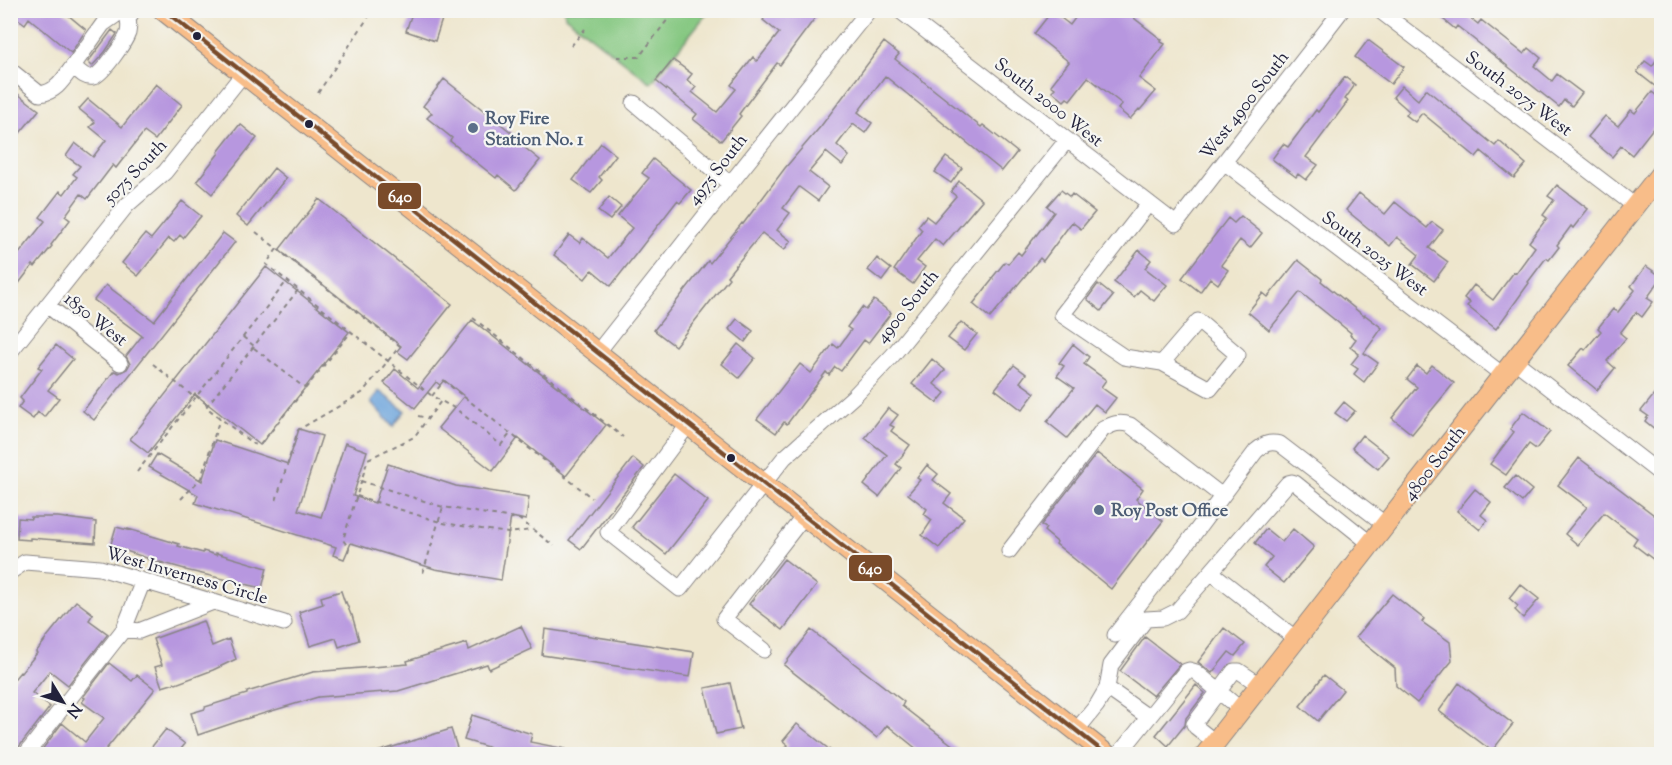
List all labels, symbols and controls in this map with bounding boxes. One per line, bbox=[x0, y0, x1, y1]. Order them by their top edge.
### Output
unlabelled marker bbox=[191, 30, 203, 42]
street label: West 4900 South bbox=[1195, 46, 1297, 166]
street label: South 2075 West bbox=[1459, 46, 1577, 144]
street label: South 2000 West bbox=[988, 53, 1108, 155]
place label: Roy Fire Station No. 1 bbox=[485, 107, 584, 154]
unlabelled marker bbox=[303, 118, 315, 130]
marker: Roy Fire Station No. 1 bbox=[466, 121, 480, 135]
street label: 4975 South bbox=[682, 129, 755, 211]
street label: 5075 South bbox=[98, 133, 175, 212]
line badge: 640 bbox=[377, 182, 422, 210]
text: 640 bbox=[388, 187, 413, 210]
street label: South 2025 West bbox=[1315, 206, 1433, 303]
street label: 4900 South bbox=[871, 264, 947, 350]
street label: 1850 West bbox=[57, 287, 132, 354]
street label: 4800 South bbox=[1398, 421, 1473, 507]
unlabelled marker bbox=[725, 452, 737, 464]
place label: Roy Post Office bbox=[1111, 499, 1229, 525]
marker: Roy Post Office bbox=[1092, 503, 1106, 517]
street label: West Inverness Circle bbox=[102, 541, 271, 613]
line badge: 640 bbox=[848, 554, 893, 582]
text: 640 bbox=[858, 559, 883, 582]
north arrow bbox=[33, 672, 93, 732]
text: N bbox=[60, 698, 86, 722]

